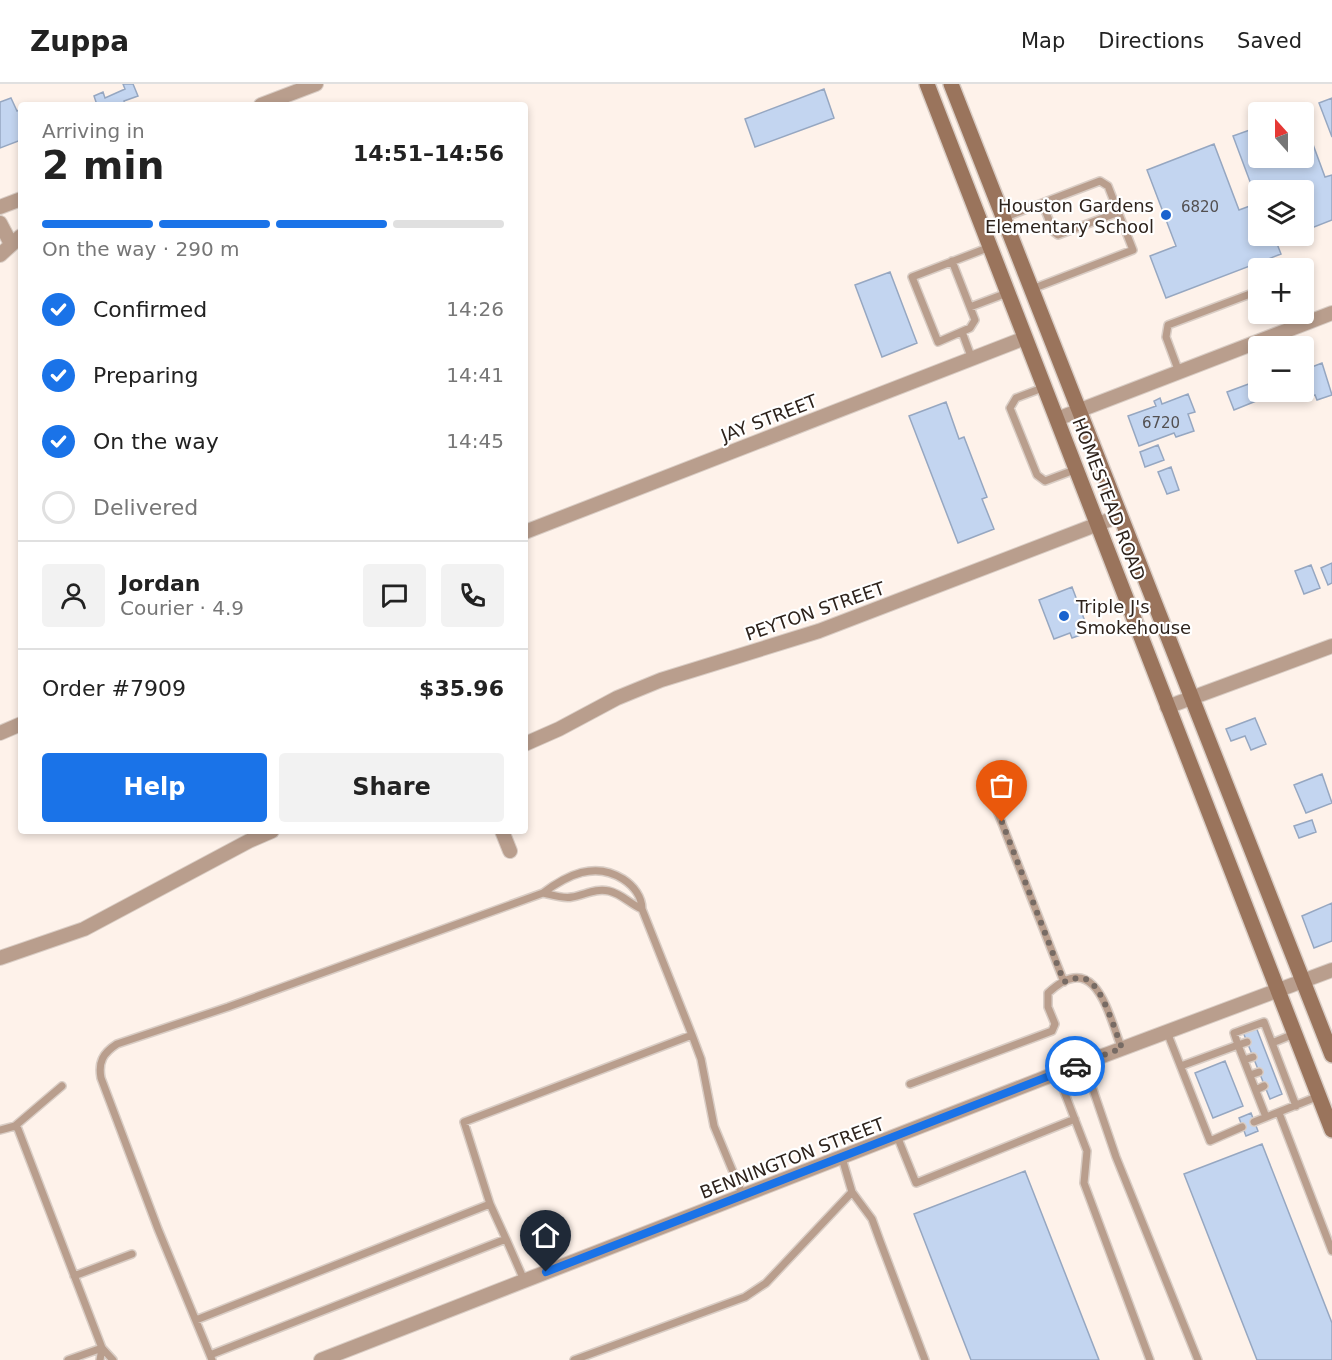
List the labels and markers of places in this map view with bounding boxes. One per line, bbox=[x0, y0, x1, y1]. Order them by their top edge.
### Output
place label: Houston Gardens Elementary School bbox=[985, 195, 1154, 237]
marker: Houston Gardens Elementary School bbox=[1159, 208, 1173, 222]
place label: Triple J's Smokehouse bbox=[1075, 596, 1191, 638]
marker: Triple J's Smokehouse bbox=[1057, 609, 1071, 623]
pin bbox=[976, 760, 1027, 822]
pin bbox=[520, 1210, 571, 1272]

